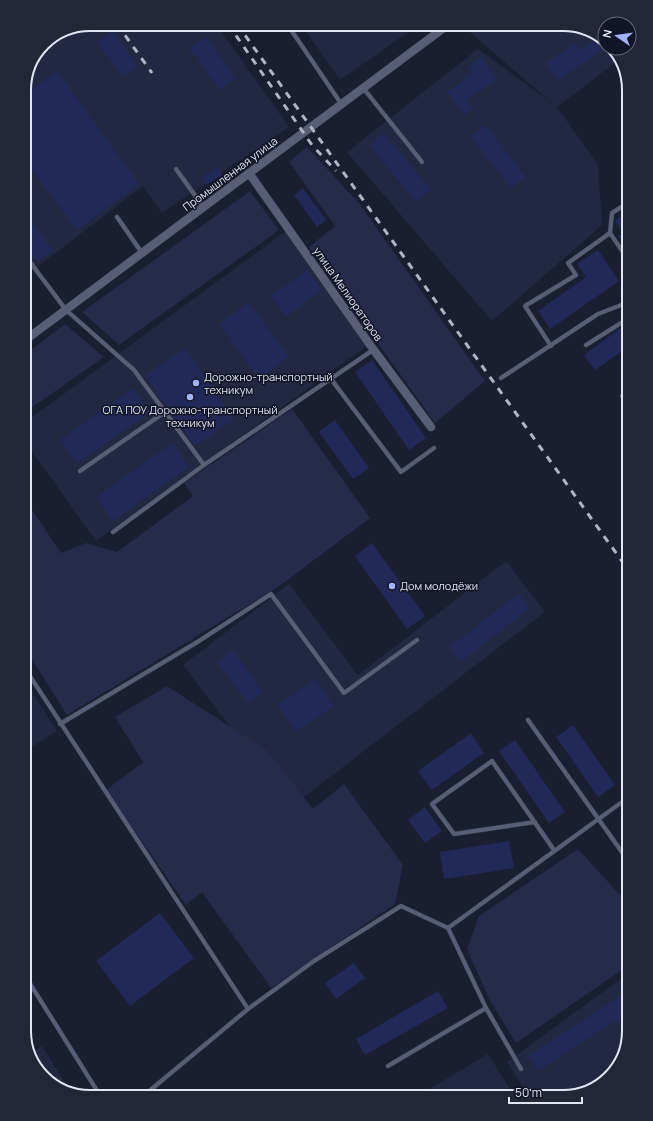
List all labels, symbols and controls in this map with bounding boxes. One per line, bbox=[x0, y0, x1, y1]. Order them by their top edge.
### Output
north arrow bbox=[597, 16, 637, 56]
text: N bbox=[599, 28, 615, 39]
street label: Промышленная улица bbox=[179, 133, 280, 214]
street label: улица Мелиораторов bbox=[310, 244, 387, 344]
place label: Дорожно-транспортный техникум bbox=[204, 369, 333, 397]
marker: Дорожно-транспортный техникум bbox=[191, 378, 201, 388]
marker: ОГА ПОУ Дорожно-транспортный техникум bbox=[185, 392, 195, 402]
place label: ОГА ПОУ Дорожно-транспортный техникум bbox=[103, 402, 277, 430]
place label: Дом молодёжи bbox=[400, 578, 478, 593]
marker: Дом молодёжи bbox=[387, 581, 397, 591]
scale bar bbox=[509, 1079, 582, 1105]
text: 50 m bbox=[515, 1084, 542, 1101]

